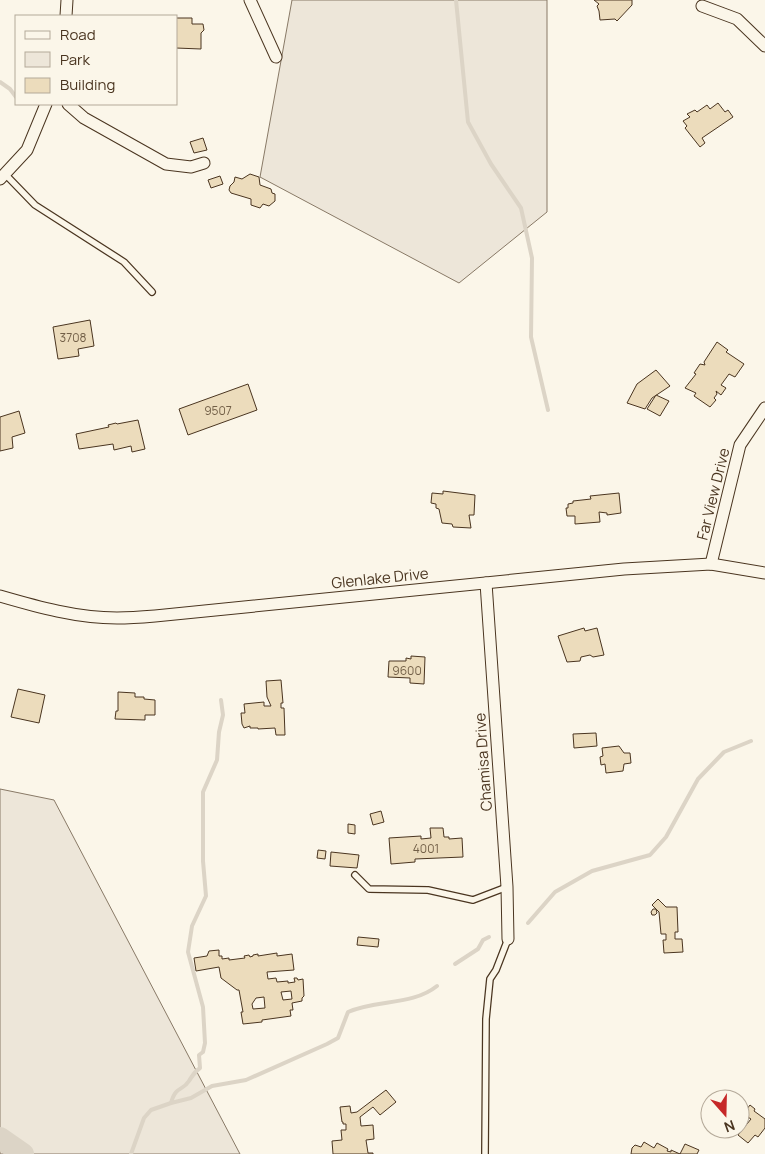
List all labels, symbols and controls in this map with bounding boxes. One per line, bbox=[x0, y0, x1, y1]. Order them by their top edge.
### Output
legend bbox=[15, 15, 178, 105]
text: Road bbox=[60, 24, 96, 45]
text: Park bbox=[60, 49, 90, 70]
text: Building bbox=[60, 74, 115, 95]
house number: 3708 bbox=[60, 329, 87, 346]
house number: 9507 bbox=[204, 402, 232, 419]
street label: Far View Drive bbox=[691, 445, 735, 542]
street label: Glenlake Drive bbox=[330, 562, 430, 594]
house number: 9600 bbox=[392, 662, 422, 679]
street label: Chamisa Drive bbox=[469, 712, 497, 812]
house number: 4001 bbox=[413, 840, 439, 857]
north arrow bbox=[700, 1089, 750, 1139]
text: N bbox=[722, 1116, 738, 1137]

